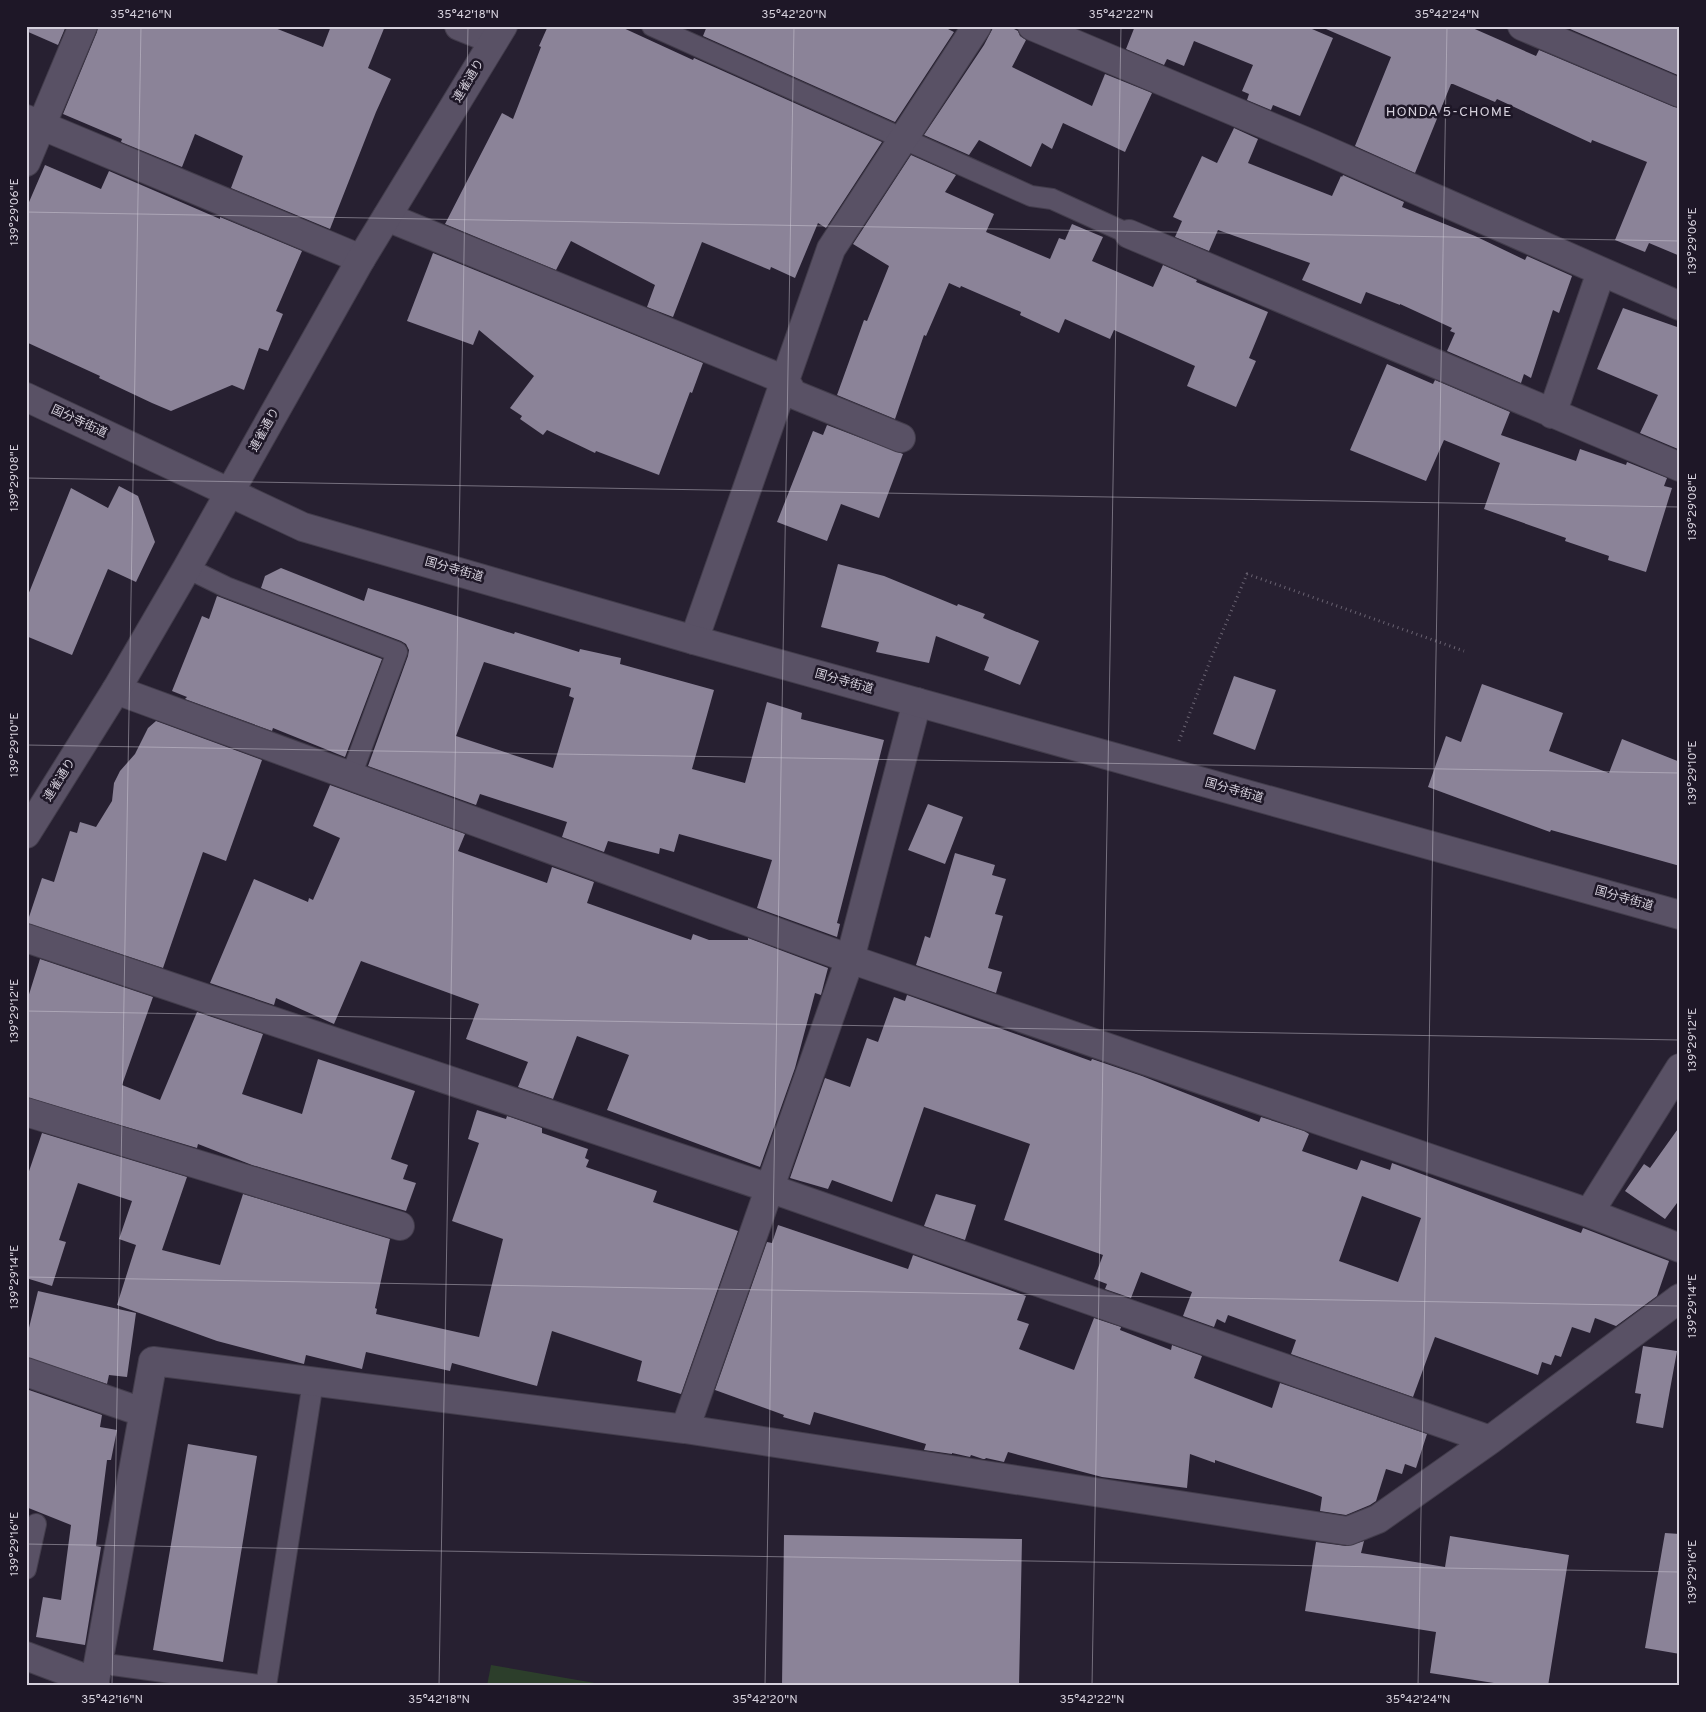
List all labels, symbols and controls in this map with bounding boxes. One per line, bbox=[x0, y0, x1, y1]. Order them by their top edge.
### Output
text: 35°42'16"N bbox=[110, 7, 172, 23]
text: 35°42'18"N bbox=[437, 7, 499, 23]
text: 35°42'20"N bbox=[761, 7, 827, 23]
text: 35°42'22"N bbox=[1089, 7, 1153, 23]
text: 35°42'24"N bbox=[1415, 7, 1479, 23]
street label: 連雀通り bbox=[450, 56, 488, 106]
district label: HONDA 5-CHOME bbox=[1386, 104, 1512, 121]
text: 139°29'06"E bbox=[7, 178, 23, 246]
text: 139°29'06"E bbox=[1685, 207, 1701, 275]
street label: 国分寺街道 bbox=[48, 402, 110, 442]
street label: 連雀通り bbox=[246, 405, 284, 455]
text: 139°29'08"E bbox=[7, 444, 23, 512]
text: 139°29'08"E bbox=[1685, 473, 1701, 541]
street label: 国分寺街道 bbox=[423, 554, 485, 586]
street label: 国分寺街道 bbox=[813, 666, 875, 698]
text: 139°29'10"E bbox=[7, 713, 23, 777]
text: 139°29'10"E bbox=[1685, 741, 1701, 805]
street label: 連雀通り bbox=[40, 755, 80, 805]
street label: 国分寺街道 bbox=[1203, 775, 1265, 807]
street label: 国分寺街道 bbox=[1593, 883, 1655, 915]
text: 139°29'12"E bbox=[7, 979, 23, 1043]
text: 139°29'12"E bbox=[1685, 1008, 1701, 1072]
text: 139°29'14"E bbox=[7, 1245, 23, 1309]
text: 139°29'14"E bbox=[1685, 1274, 1701, 1338]
text: 139°29'16"E bbox=[7, 1512, 23, 1576]
text: 139°29'16"E bbox=[1685, 1540, 1701, 1604]
text: 35°42'16"N bbox=[81, 1692, 143, 1708]
text: 35°42'18"N bbox=[408, 1692, 470, 1708]
text: 35°42'20"N bbox=[732, 1692, 798, 1708]
text: 35°42'22"N bbox=[1060, 1692, 1124, 1708]
text: 35°42'24"N bbox=[1386, 1692, 1450, 1708]

